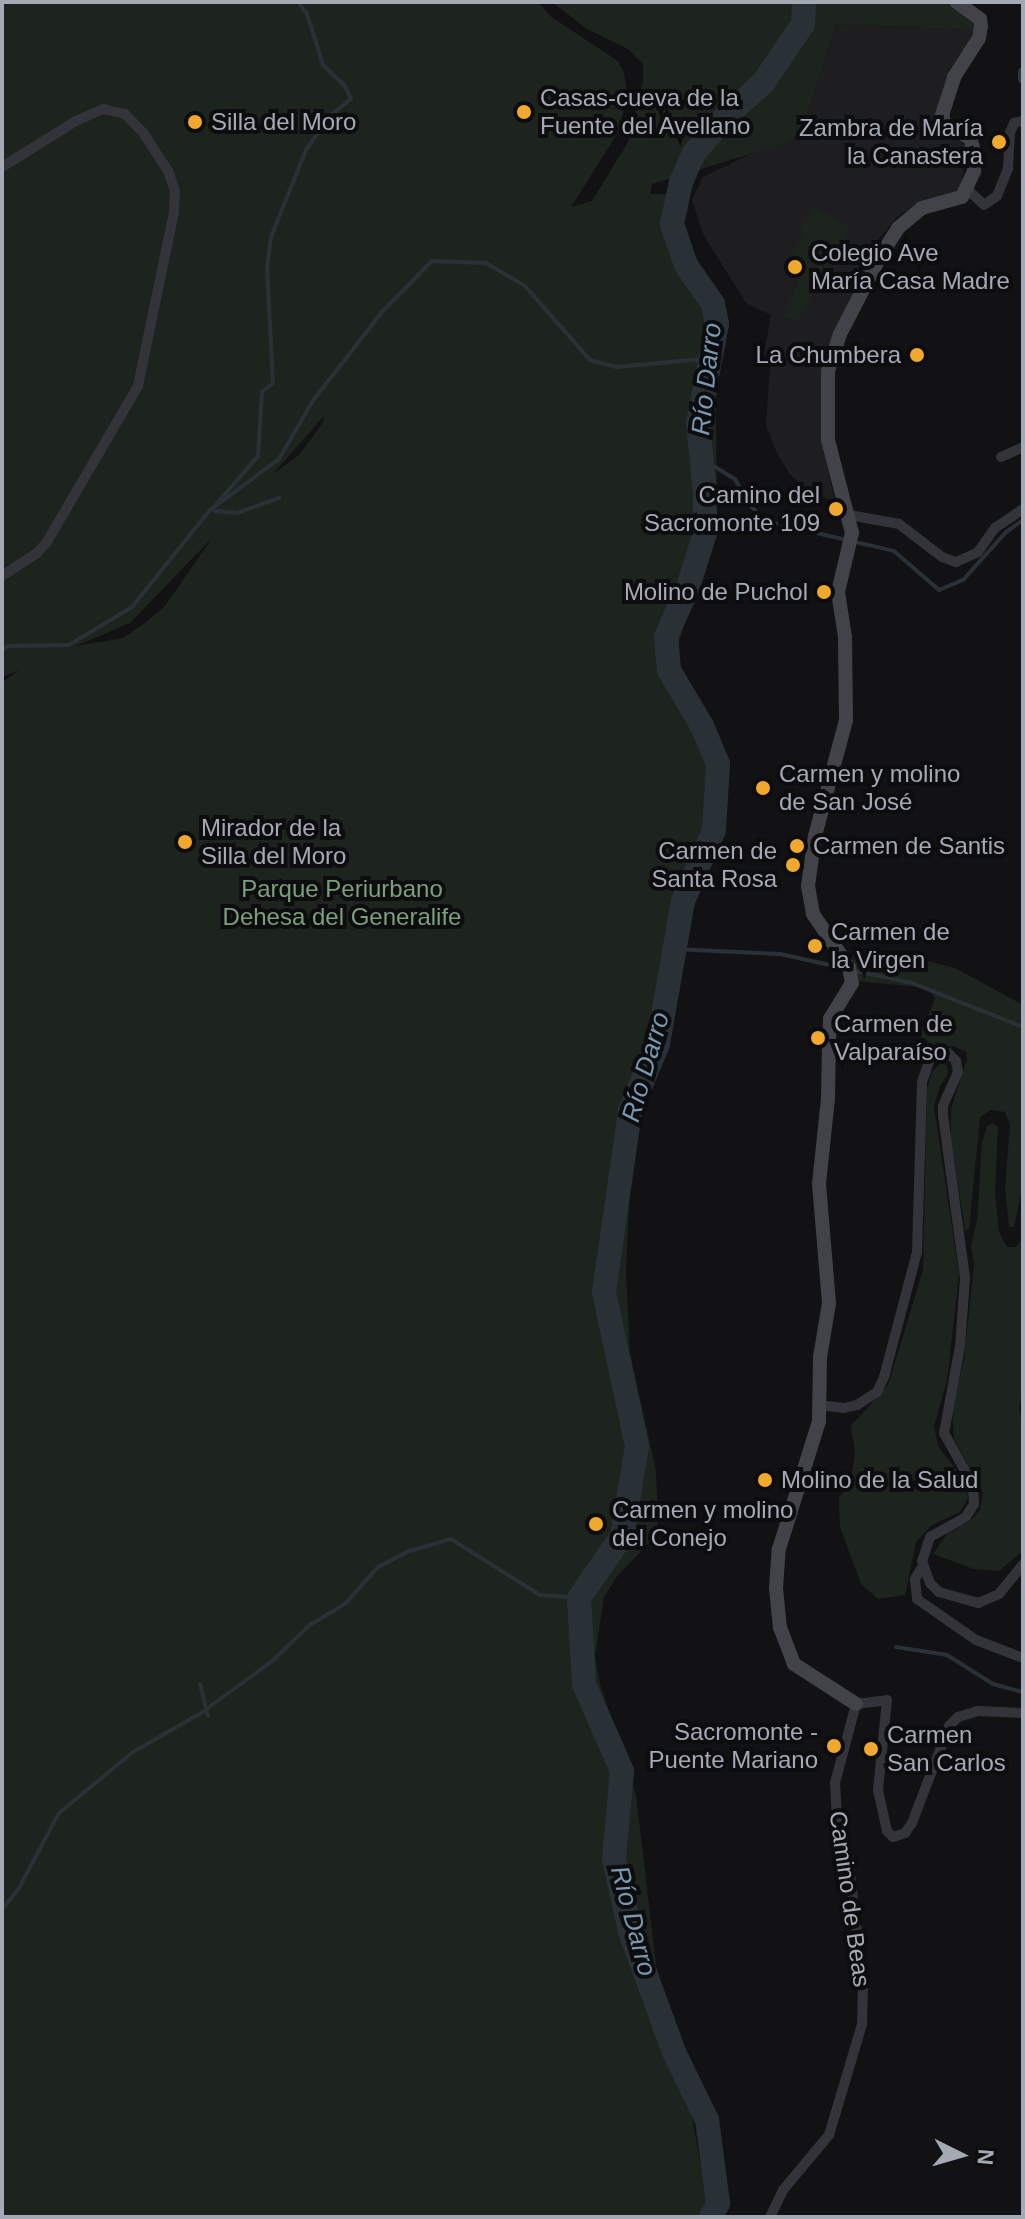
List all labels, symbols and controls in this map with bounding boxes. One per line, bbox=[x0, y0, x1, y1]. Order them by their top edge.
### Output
place label: Casas-cueva de la Fuente del Avellano bbox=[540, 84, 752, 140]
marker: Casas-cueva de la Fuente del Avellano bbox=[515, 103, 533, 121]
place label: Silla del Moro bbox=[211, 108, 356, 136]
marker: Silla del Moro bbox=[186, 113, 204, 131]
place label: Zambra de María la Canastera bbox=[799, 114, 983, 170]
marker: Zambra de María la Canastera bbox=[990, 133, 1008, 151]
place label: Colegio Ave María Casa Madre bbox=[811, 239, 1010, 295]
marker: Colegio Ave María Casa Madre bbox=[786, 258, 804, 276]
water label: Río Darro bbox=[686, 321, 728, 437]
place label: La Chumbera bbox=[756, 341, 901, 369]
marker: La Chumbera bbox=[908, 346, 926, 364]
place label: Camino del Sacromonte 109 bbox=[644, 481, 820, 537]
marker: Camino del Sacromonte 109 bbox=[827, 500, 845, 518]
place label: Molino de Puchol bbox=[624, 578, 808, 606]
marker: Molino de Puchol bbox=[815, 583, 833, 601]
place label: Carmen y molino de San José bbox=[779, 760, 960, 816]
marker: Carmen y molino de San José bbox=[754, 779, 772, 797]
place label: Mirador de la Silla del Moro bbox=[201, 814, 346, 870]
place label: Carmen de Santis bbox=[813, 832, 1005, 860]
marker: Mirador de la Silla del Moro bbox=[176, 833, 194, 851]
place label: Carmen de Santa Rosa bbox=[652, 837, 777, 893]
marker: Carmen de Santis bbox=[788, 837, 806, 855]
marker: Carmen de Santa Rosa bbox=[784, 856, 802, 874]
park label: Parque Periurbano Dehesa del Generalife bbox=[223, 875, 461, 931]
place label: Carmen de la Virgen bbox=[831, 918, 950, 974]
marker: Carmen de la Virgen bbox=[806, 937, 824, 955]
water label: Río Darro bbox=[615, 1009, 677, 1125]
place label: Carmen de Valparaíso bbox=[834, 1010, 953, 1066]
marker: Carmen de Valparaíso bbox=[809, 1029, 827, 1047]
place label: Molino de la Salud bbox=[781, 1466, 978, 1494]
marker: Molino de la Salud bbox=[756, 1471, 774, 1489]
place label: Carmen y molino del Conejo bbox=[612, 1496, 793, 1552]
marker: Carmen y molino del Conejo bbox=[587, 1515, 605, 1533]
place label: Sacromonte - Puente Mariano bbox=[649, 1718, 818, 1774]
place label: Carmen San Carlos bbox=[887, 1721, 1006, 1777]
marker: Sacromonte - Puente Mariano bbox=[825, 1737, 843, 1755]
marker: Carmen San Carlos bbox=[862, 1740, 880, 1758]
street label: Camino de Beas bbox=[823, 1809, 877, 1989]
water label: Río Darro bbox=[603, 1863, 663, 1979]
north arrow bbox=[921, 2115, 1001, 2195]
text: N bbox=[972, 2148, 999, 2166]

